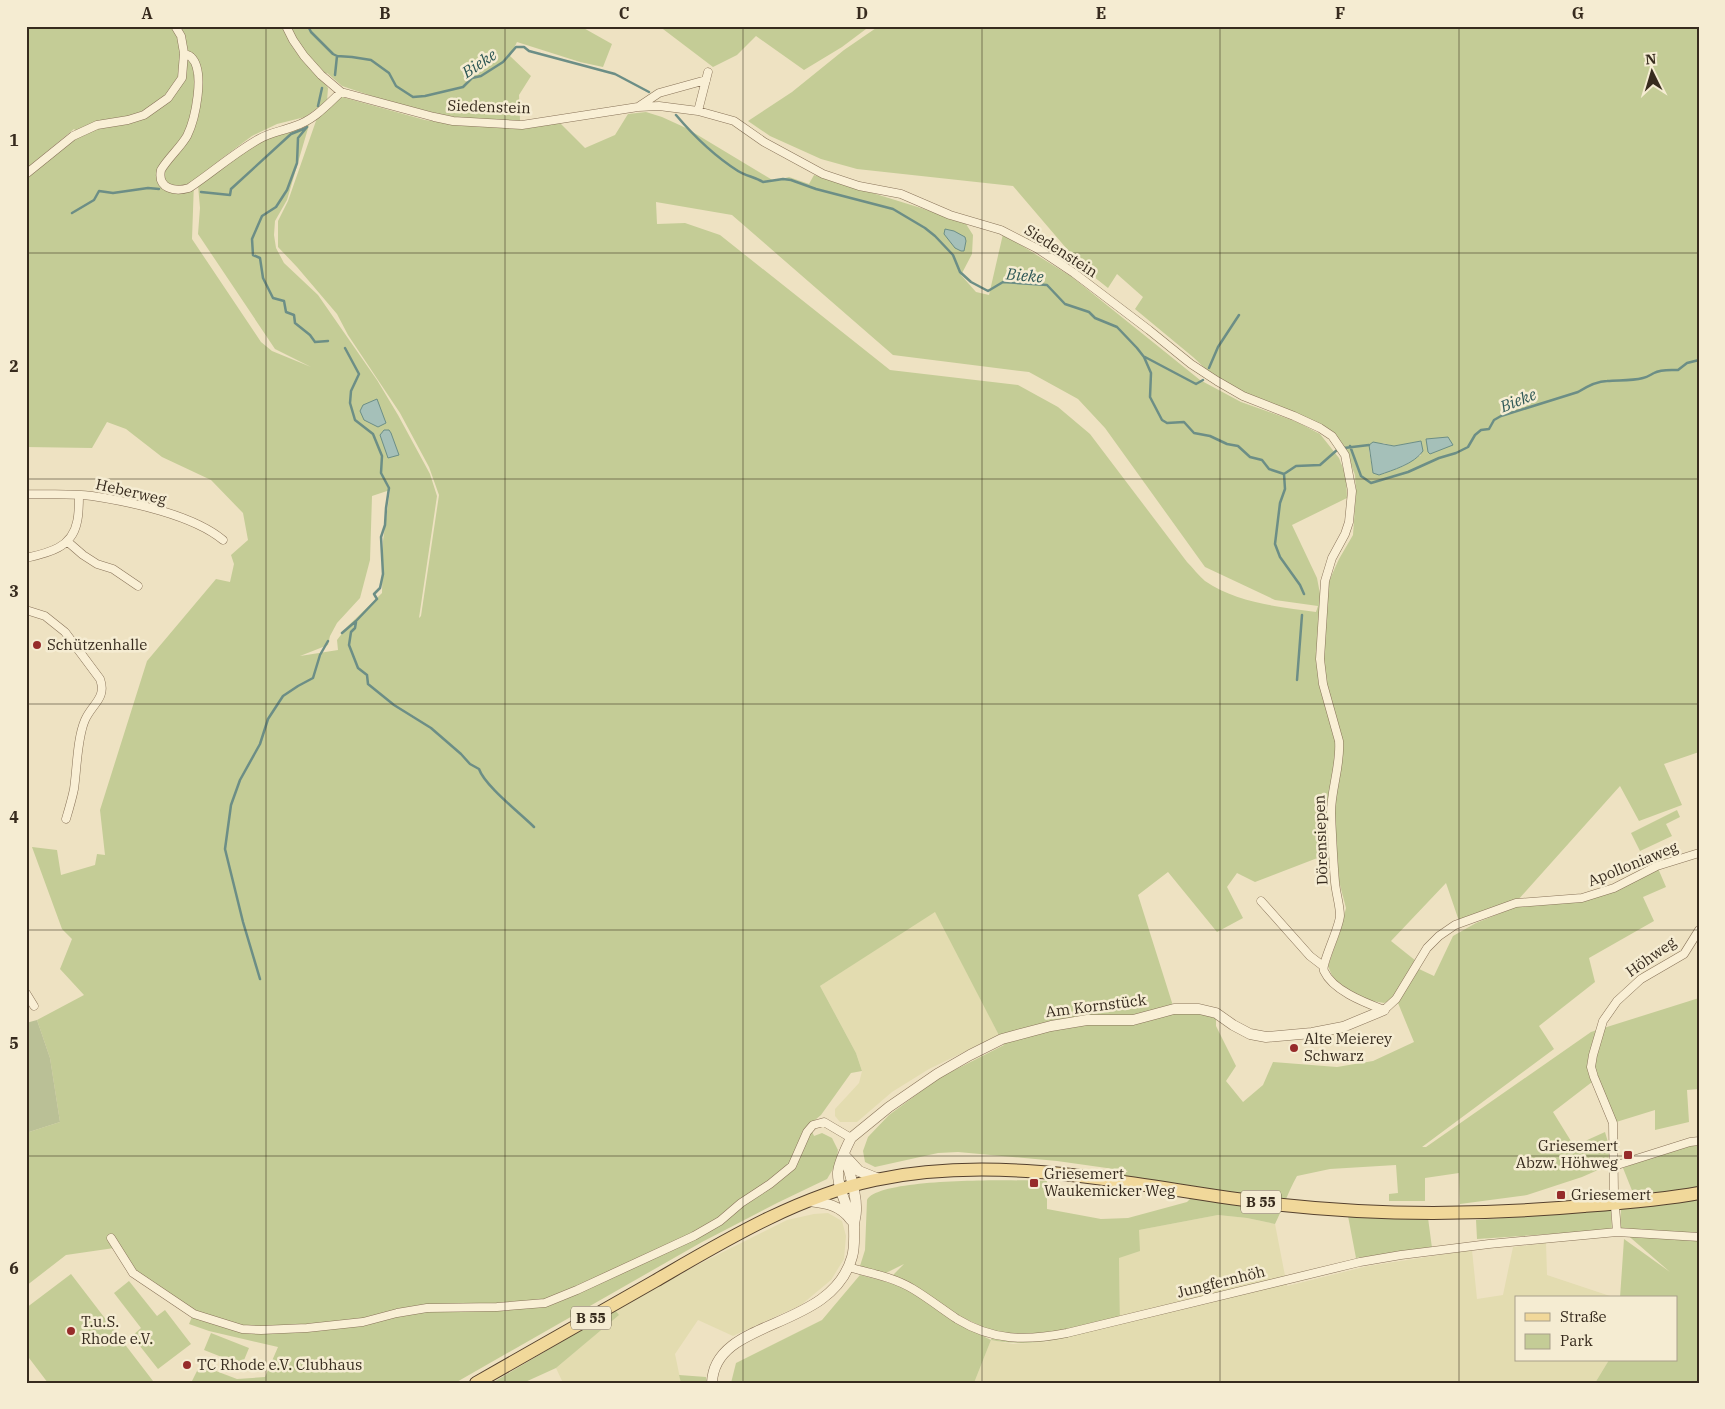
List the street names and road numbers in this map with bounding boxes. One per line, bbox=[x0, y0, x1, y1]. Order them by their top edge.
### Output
street label: Siedenstein bbox=[447, 96, 531, 117]
street label: Siedenstein bbox=[1021, 220, 1102, 281]
street label: Heberweg bbox=[94, 474, 168, 509]
street label: Dörensiepen bbox=[1309, 794, 1332, 886]
street label: Apolloniaweg bbox=[1585, 837, 1681, 890]
street label: Höhweg bbox=[1622, 932, 1680, 981]
street label: Am Kornstück bbox=[1045, 990, 1148, 1021]
road number: B 55 bbox=[1241, 1190, 1281, 1214]
street label: Jungfernhöh bbox=[1175, 1261, 1267, 1302]
road number: B 55 bbox=[571, 1306, 611, 1330]

